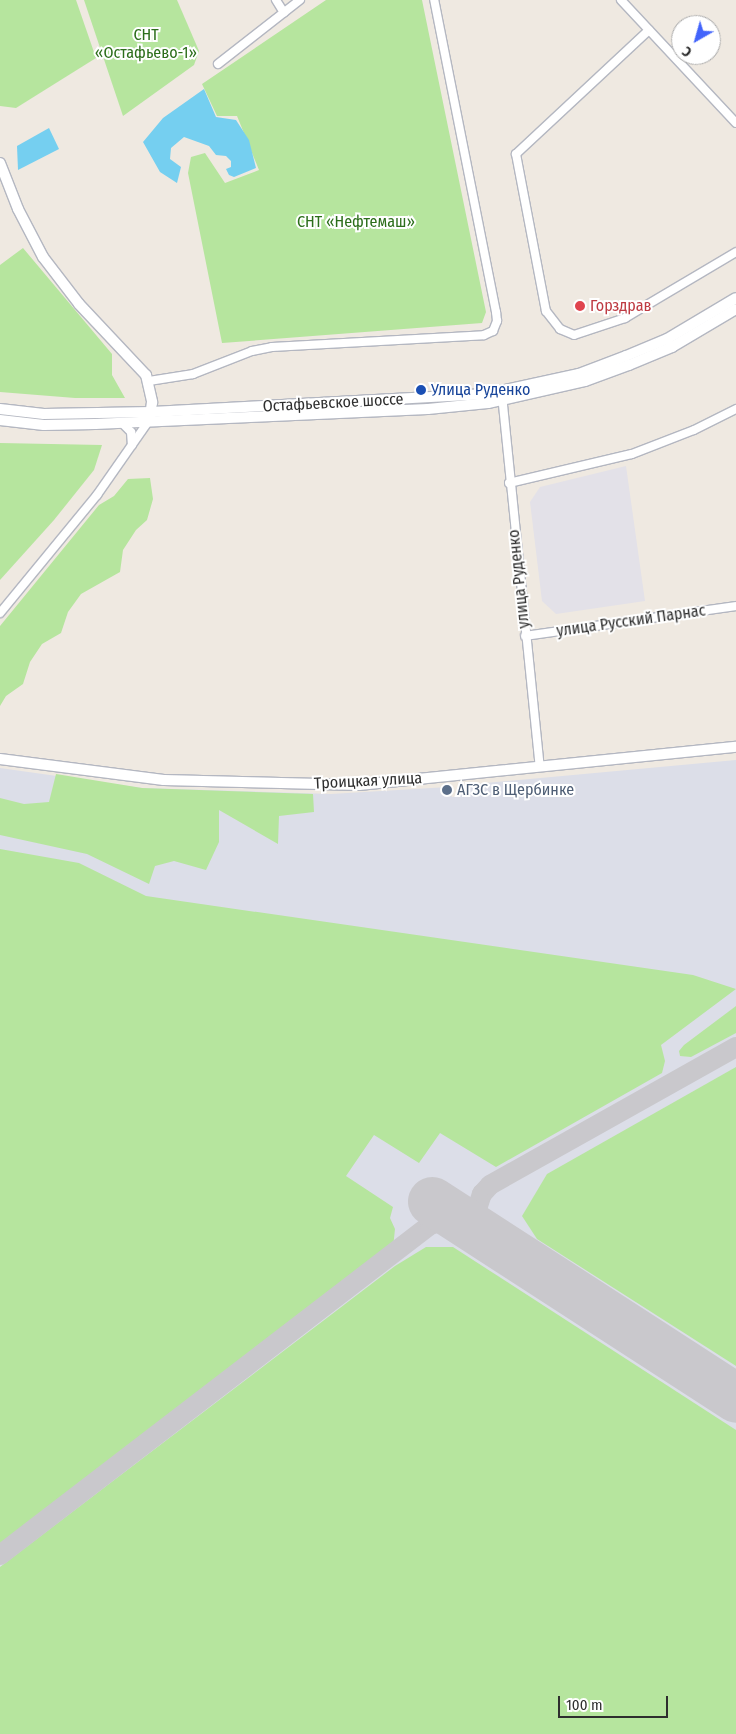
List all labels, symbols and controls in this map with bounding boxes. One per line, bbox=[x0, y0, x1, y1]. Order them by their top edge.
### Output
north arrow bbox=[671, 15, 721, 65]
park label: СНТ «Остафьево-1» bbox=[95, 25, 197, 63]
text: С bbox=[679, 42, 695, 60]
park label: СНТ «Нефтемаш» bbox=[297, 212, 415, 232]
place label: Горздрав bbox=[590, 296, 652, 316]
marker: Горздрав bbox=[574, 300, 586, 312]
place label: Улица Руденко bbox=[431, 380, 530, 400]
marker: Улица Руденко bbox=[415, 384, 427, 396]
street label: Остафьевское шоссе bbox=[262, 390, 404, 416]
street label: улица Руденко bbox=[504, 529, 534, 629]
street label: улица Русский Парнас bbox=[555, 601, 707, 641]
street label: Троицкая улица bbox=[313, 769, 423, 793]
place label: АГЗС в Щербинке bbox=[457, 780, 574, 800]
marker: АГЗС в Щербинке bbox=[441, 784, 453, 796]
scale bar bbox=[561, 1686, 671, 1718]
text: 100 m bbox=[566, 1696, 603, 1714]

